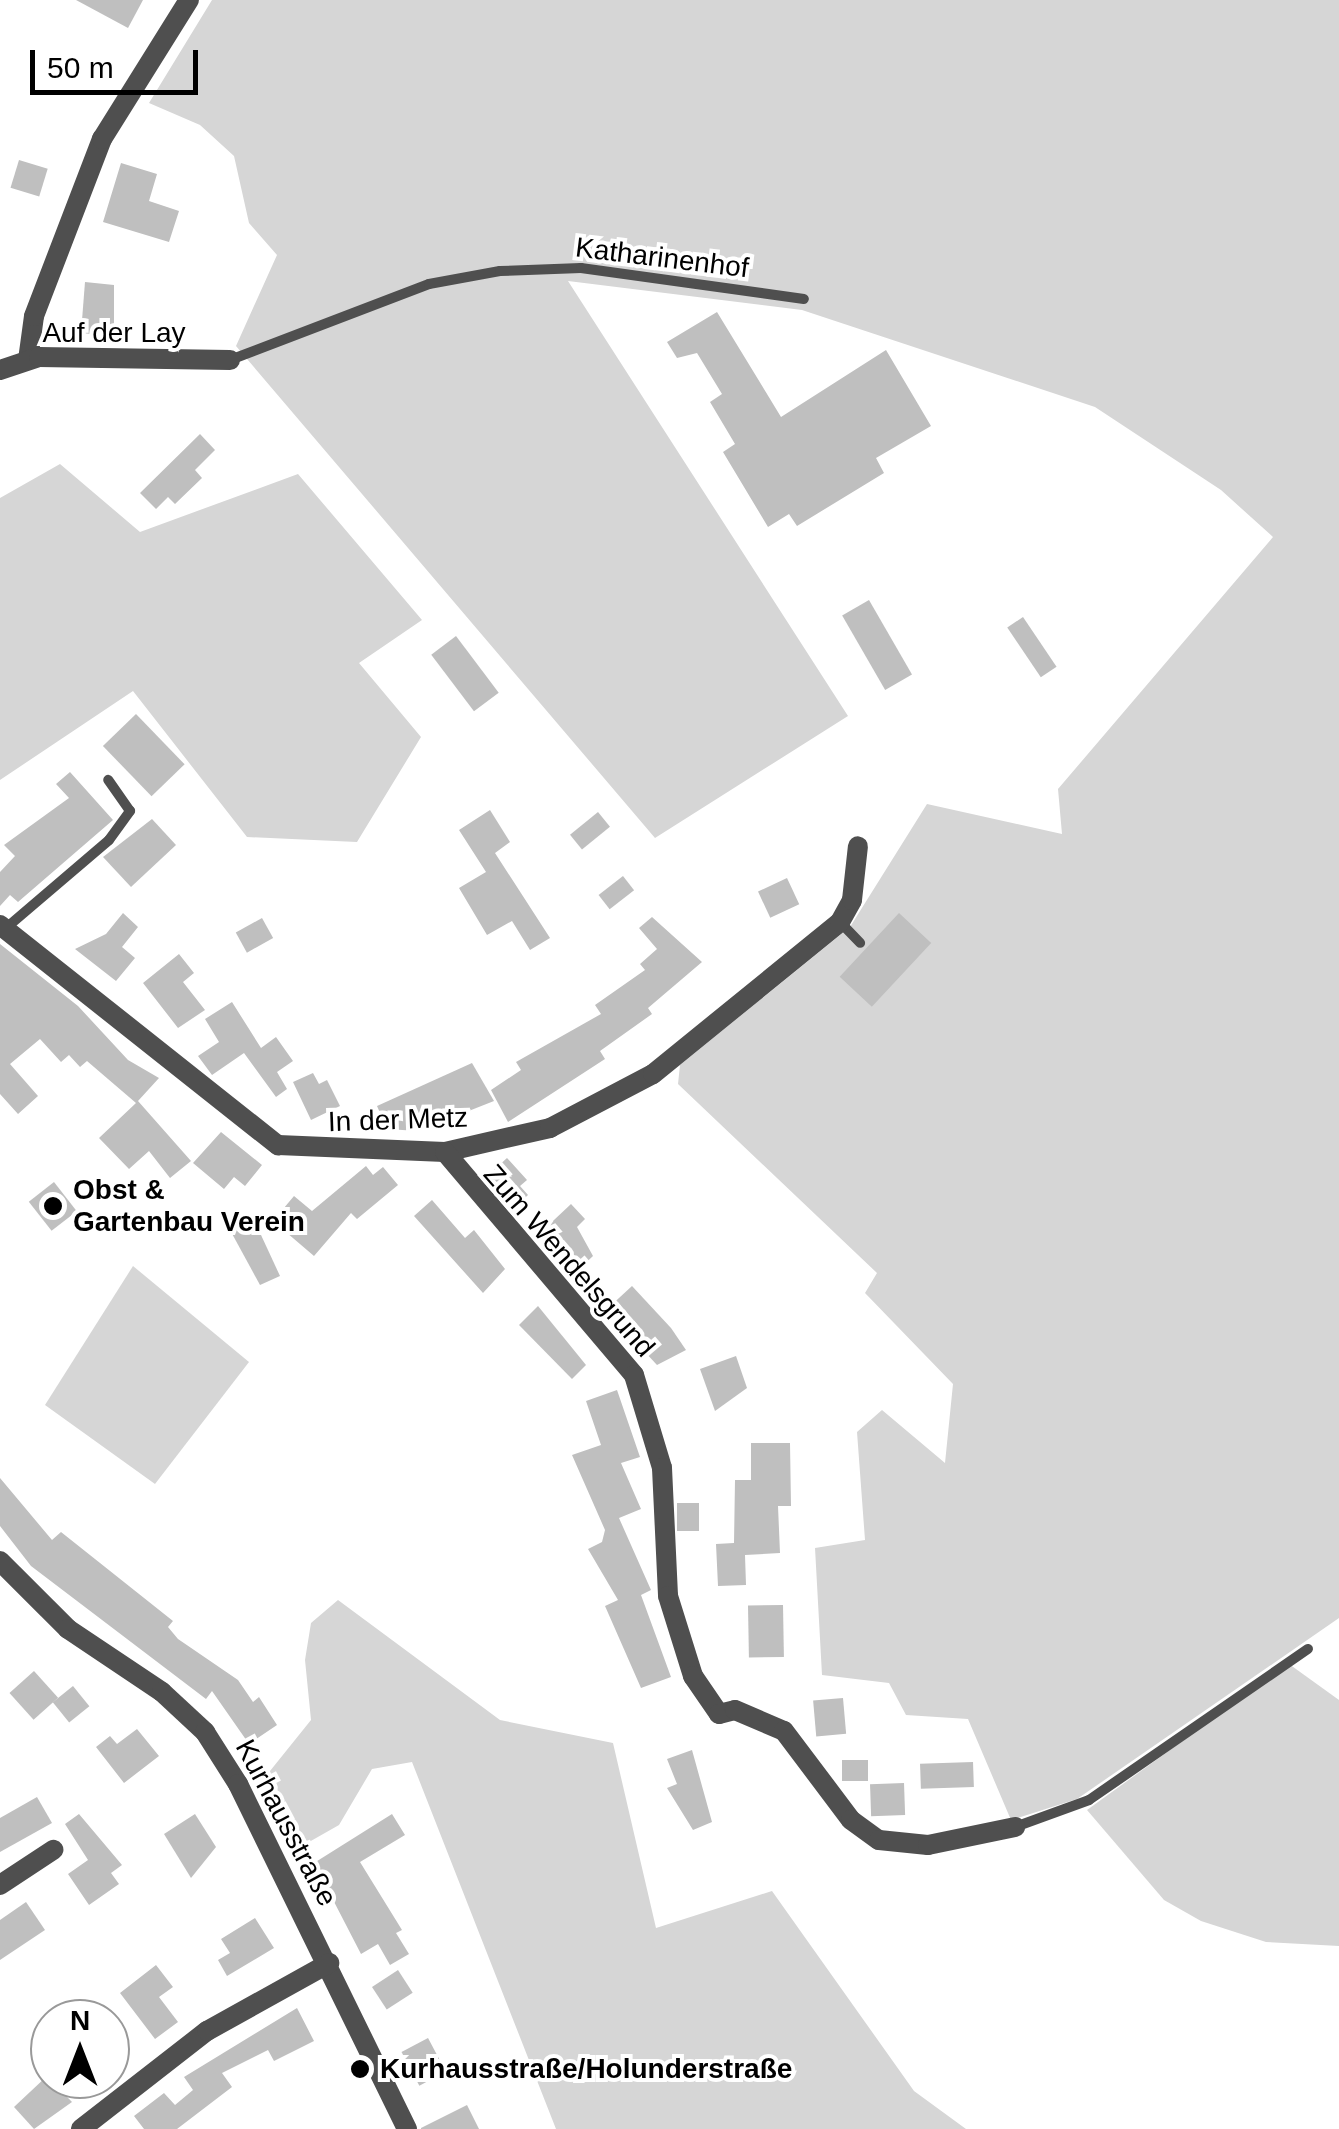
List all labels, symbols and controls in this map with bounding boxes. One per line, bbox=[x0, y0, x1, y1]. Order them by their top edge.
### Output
scale bar bbox=[35, 30, 202, 92]
text: 50 m bbox=[47, 51, 114, 84]
street label: Katharinenhof bbox=[573, 231, 751, 285]
street label: Auf der Lay bbox=[42, 316, 186, 350]
street label: In der Metz bbox=[327, 1101, 469, 1139]
street label: Zum Wendelsgrund bbox=[476, 1158, 662, 1364]
place label: Obst & Gartenbau Verein bbox=[73, 1173, 305, 1239]
marker: Obst & Gartenbau Verein bbox=[42, 1195, 64, 1217]
street label: Kurhausstraße bbox=[228, 1734, 344, 1912]
north arrow bbox=[30, 1999, 130, 2099]
text: N bbox=[70, 2005, 90, 2036]
place label: Kurhausstraße/Holunderstraße bbox=[380, 2052, 792, 2086]
marker: Kurhausstraße/Holunderstraße bbox=[349, 2058, 371, 2080]

